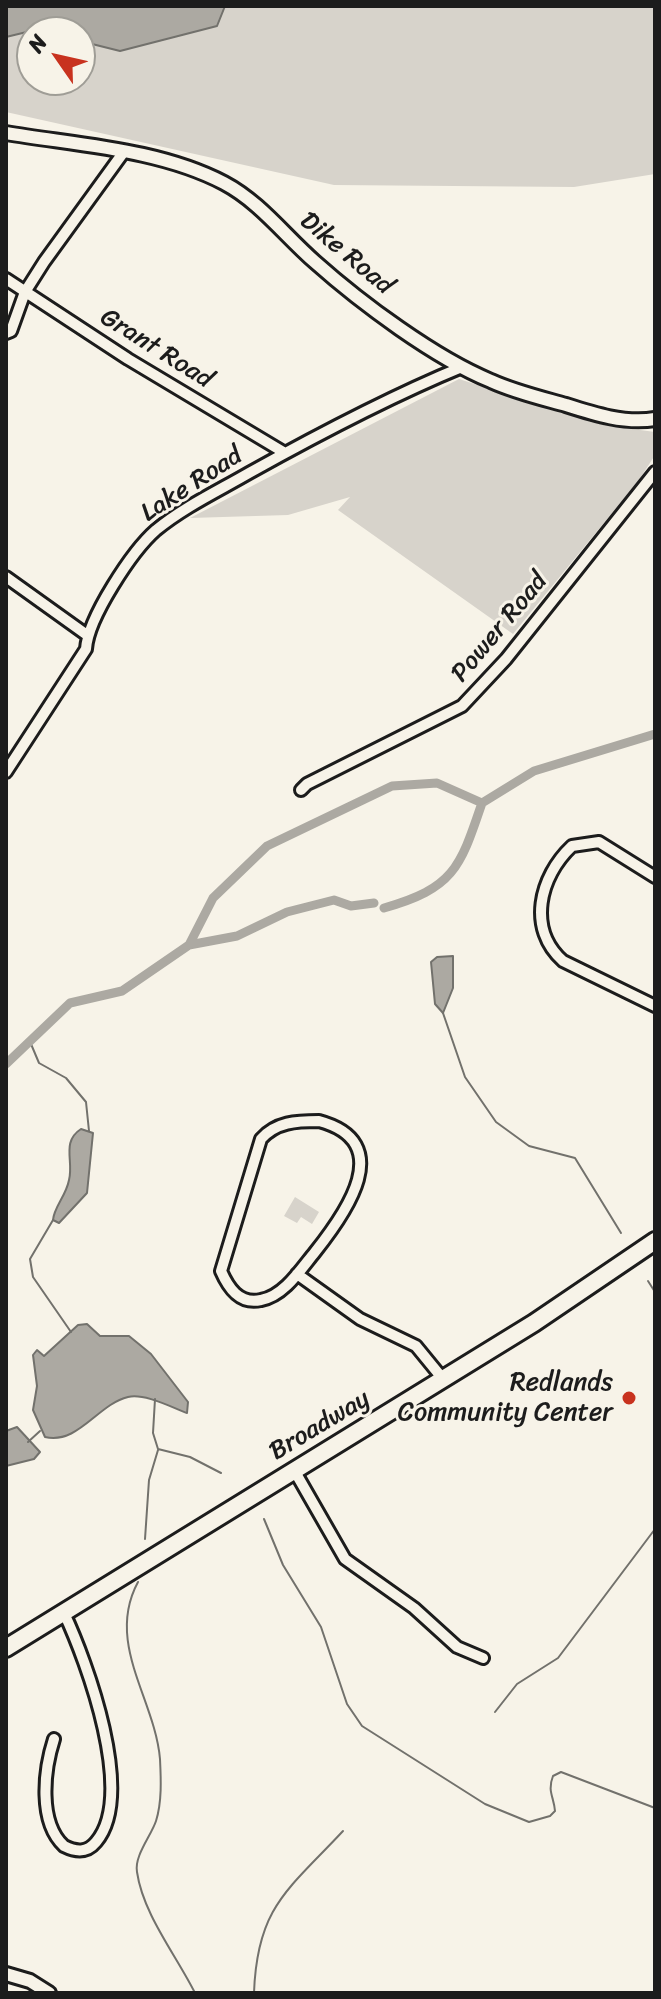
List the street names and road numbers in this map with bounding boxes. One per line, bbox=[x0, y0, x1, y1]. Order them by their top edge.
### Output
street label: Dike Road bbox=[293, 206, 399, 302]
street label: Grant Road bbox=[94, 302, 218, 396]
street label: Lake Road bbox=[135, 441, 249, 529]
street label: Power Road bbox=[445, 567, 555, 689]
street label: Broadway bbox=[264, 1384, 376, 1468]

